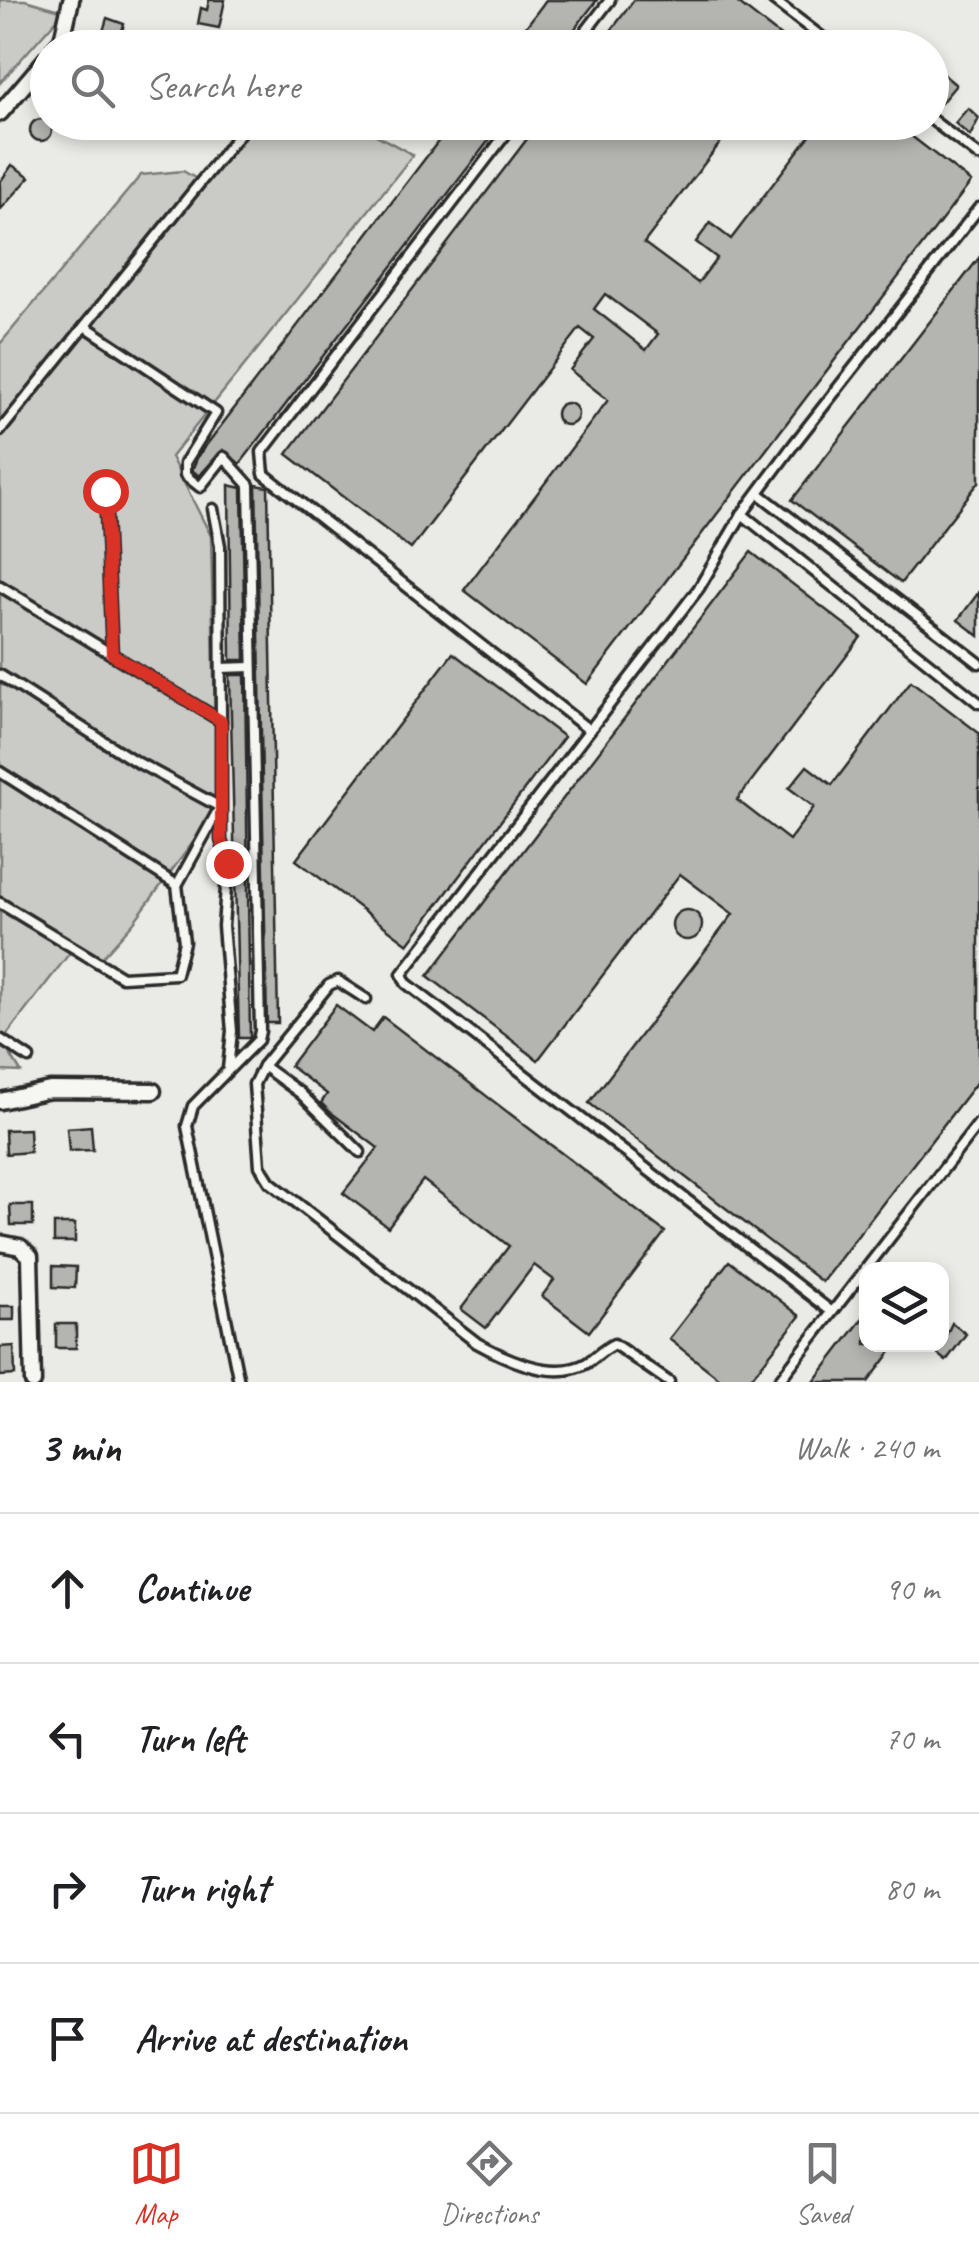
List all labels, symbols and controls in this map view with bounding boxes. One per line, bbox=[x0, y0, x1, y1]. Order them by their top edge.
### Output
search box bbox=[30, 30, 949, 140]
icon: search bbox=[65, 58, 120, 113]
text: Search here bbox=[145, 62, 300, 109]
route start bbox=[83, 469, 129, 515]
route end bbox=[206, 841, 252, 887]
map controls bbox=[859, 1262, 949, 1352]
button: layers bbox=[859, 1262, 949, 1352]
text: 3 min bbox=[40, 1421, 120, 1474]
text: Walk · 240 m bbox=[795, 1427, 939, 1468]
icon: ahead bbox=[40, 1561, 95, 1616]
text: Continue bbox=[135, 1565, 249, 1612]
text: 90 m bbox=[885, 1568, 939, 1609]
icon: left bbox=[40, 1711, 95, 1766]
text: Turn left bbox=[135, 1715, 245, 1762]
text: 70 m bbox=[885, 1718, 939, 1759]
icon: right bbox=[40, 1861, 95, 1916]
text: Turn right bbox=[135, 1865, 269, 1912]
text: 80 m bbox=[885, 1868, 939, 1909]
icon: arrive bbox=[40, 2011, 95, 2066]
text: Arrive at destination bbox=[135, 2015, 407, 2062]
tab: Map bbox=[129, 2136, 184, 2231]
tab: Directions bbox=[441, 2136, 538, 2231]
tab: Saved bbox=[795, 2136, 850, 2231]

